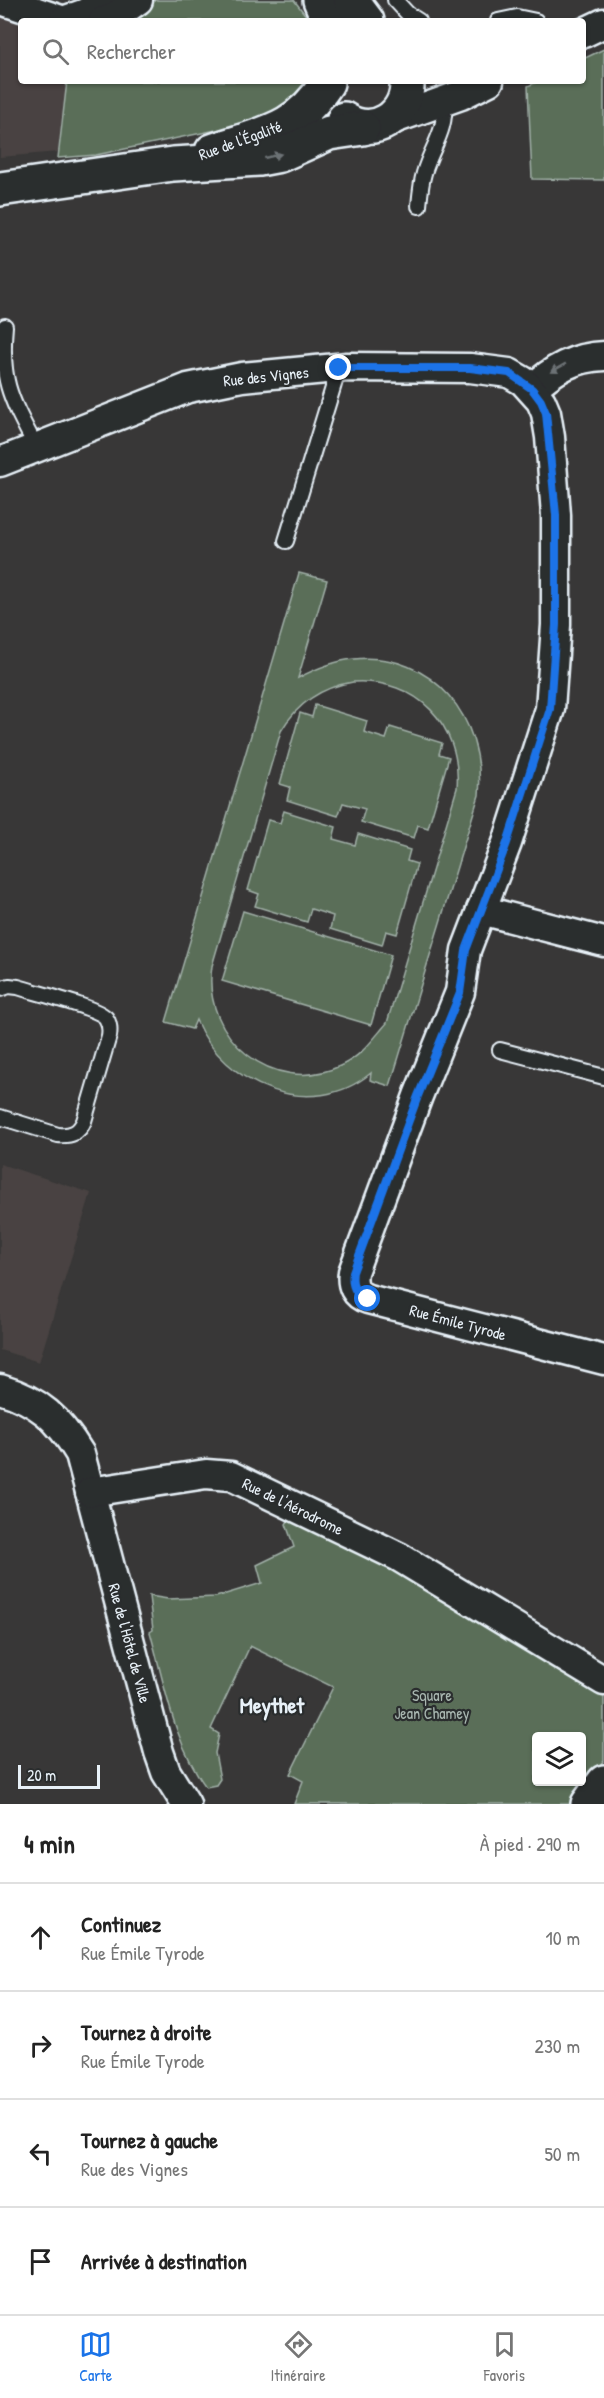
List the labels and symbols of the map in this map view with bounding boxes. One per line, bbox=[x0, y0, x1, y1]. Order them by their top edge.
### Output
street label: Rue de l'Égalité bbox=[195, 115, 285, 165]
one-way arrow bbox=[264, 150, 282, 160]
route end bbox=[325, 354, 351, 380]
street label: Rue des Vignes bbox=[222, 361, 310, 391]
one-way arrow bbox=[549, 363, 566, 373]
route start bbox=[354, 1285, 380, 1311]
street label: Rue Émile Tyrode bbox=[407, 1299, 509, 1346]
street label: Rue de l'Aérodrome bbox=[239, 1472, 348, 1540]
street label: Rue de l'Hôtel de Ville bbox=[103, 1581, 157, 1706]
park label: Square Jean Chamey bbox=[394, 1684, 470, 1724]
district label: Meythet bbox=[240, 1690, 306, 1721]
scale bar bbox=[18, 1762, 100, 1790]

